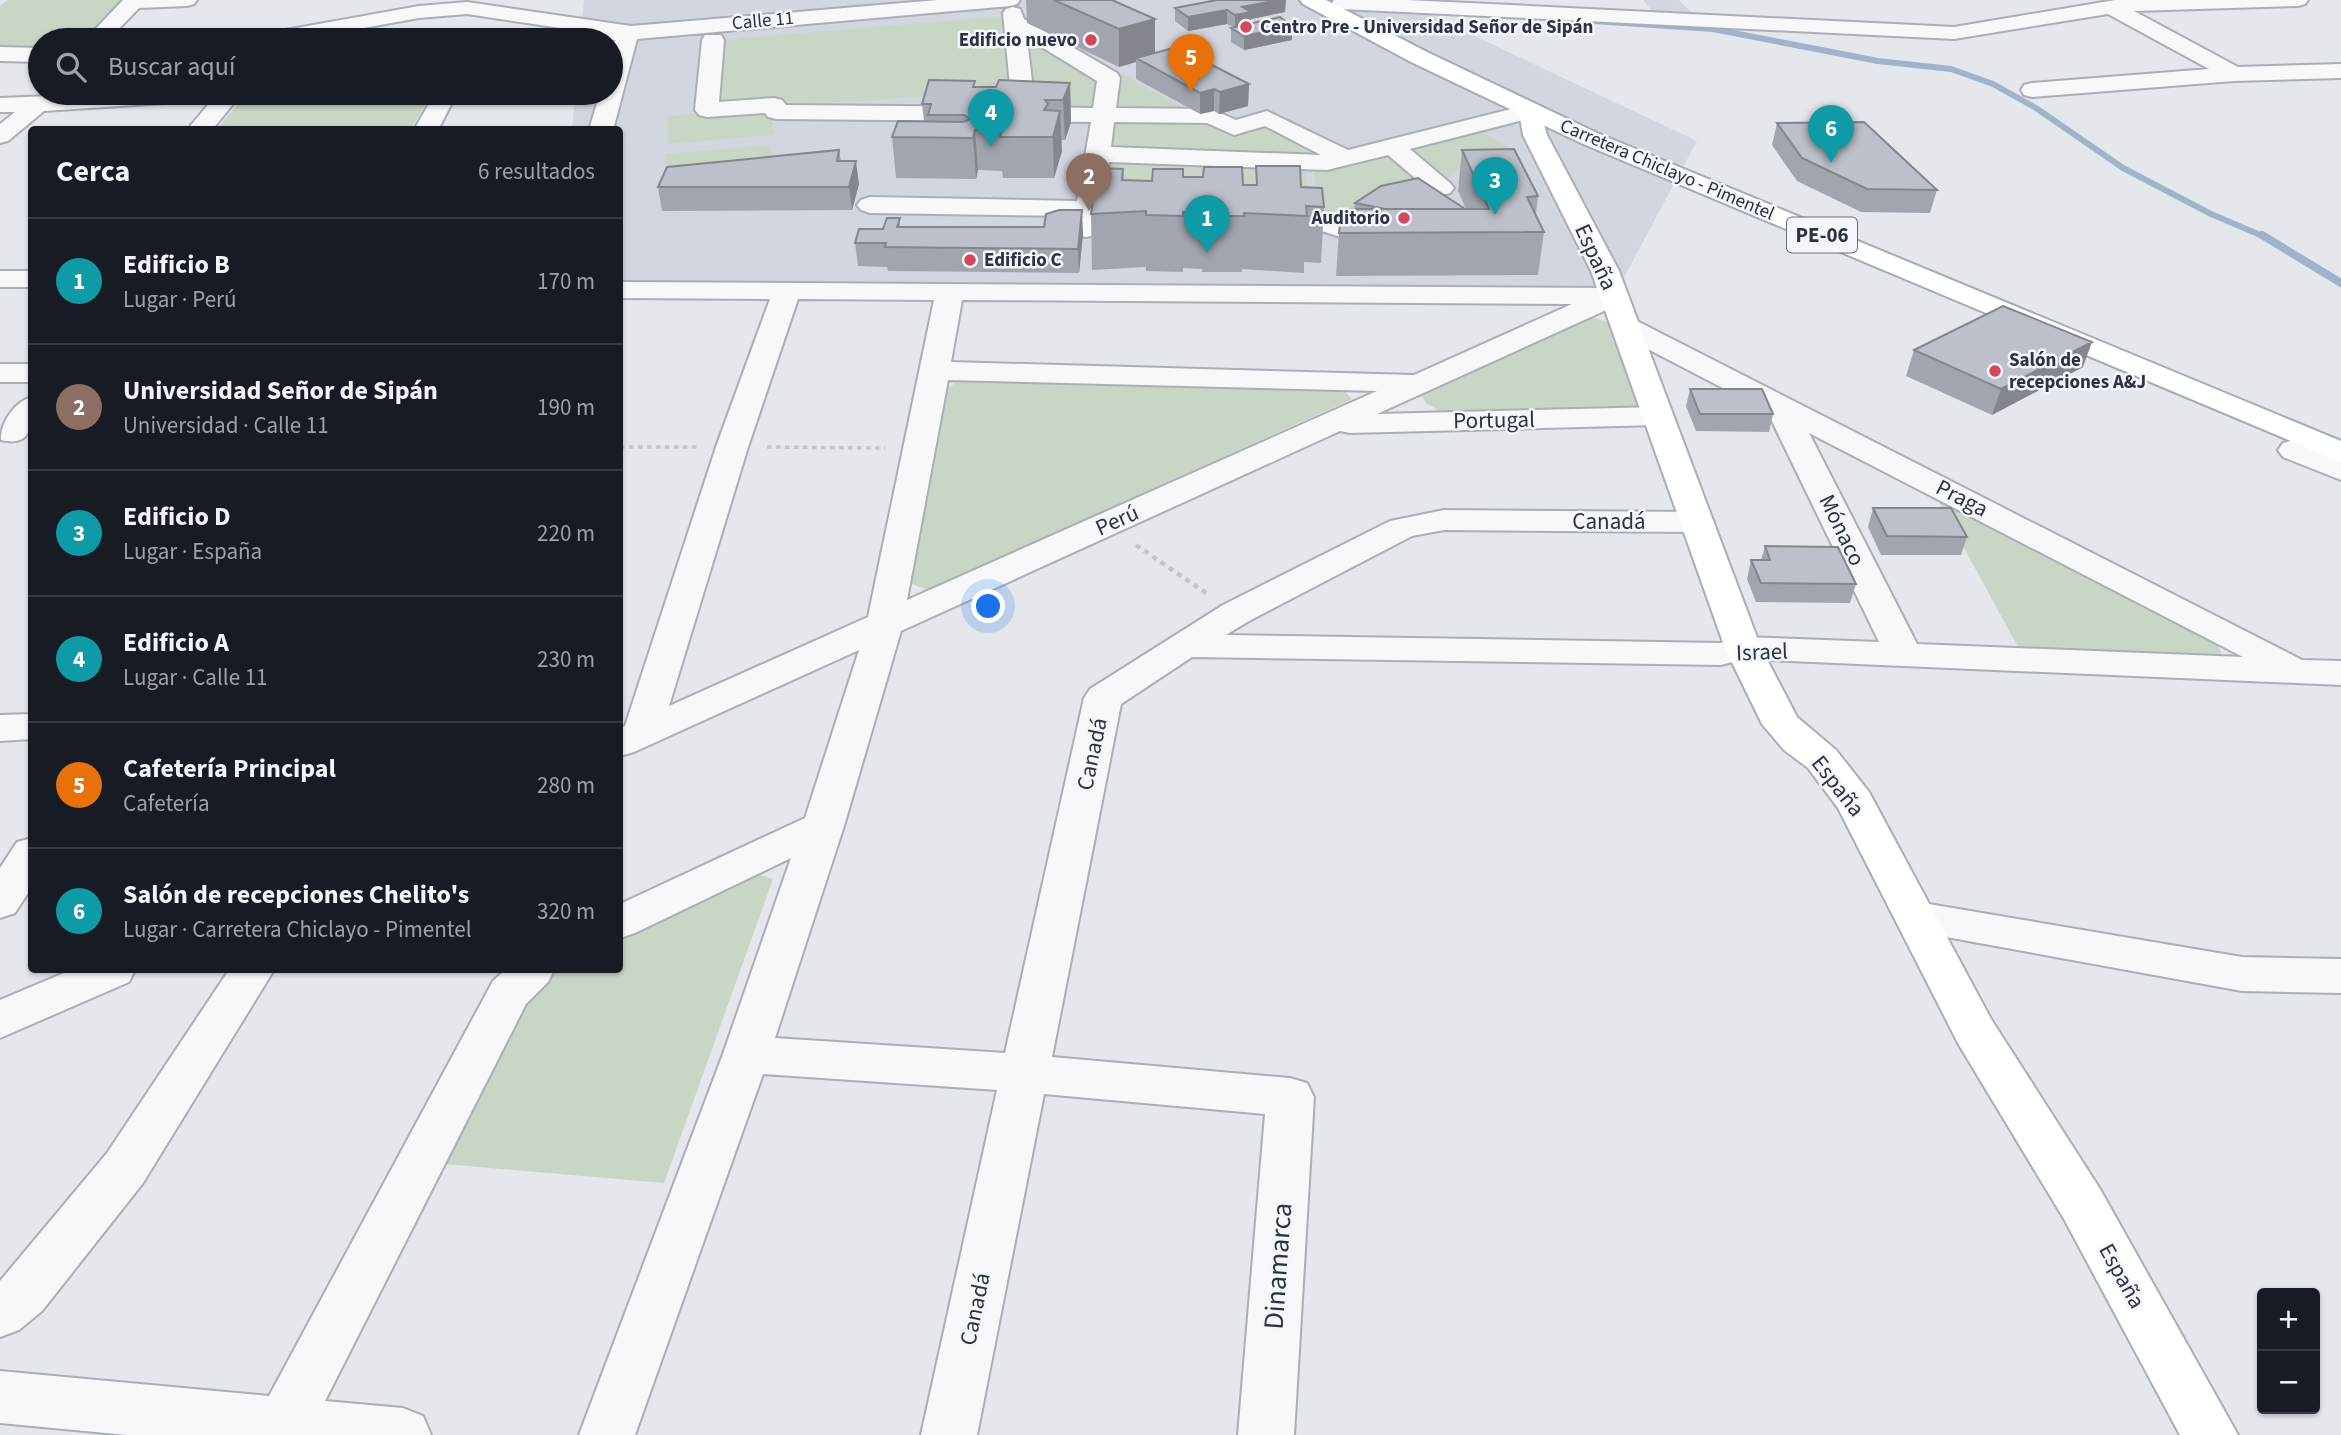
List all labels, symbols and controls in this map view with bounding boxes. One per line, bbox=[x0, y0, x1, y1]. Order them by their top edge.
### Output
street label: Calle 11 bbox=[731, 5, 795, 37]
place label: Centro Pre - Universidad Señor de Sipán bbox=[1260, 14, 1593, 41]
marker: Centro Pre - Universidad Señor de Sipán bbox=[1238, 19, 1254, 35]
place label: Edificio nuevo bbox=[959, 27, 1077, 54]
search box bbox=[28, 28, 623, 105]
marker: Edificio nuevo bbox=[1083, 32, 1099, 48]
pin: 5 bbox=[1168, 34, 1214, 92]
icon: search bbox=[52, 48, 90, 86]
text: Buscar aquí bbox=[108, 48, 235, 85]
pin: 4 bbox=[968, 89, 1014, 147]
pin: 6 bbox=[1808, 105, 1854, 163]
street label: Carretera Chiclayo - Pimentel bbox=[1556, 112, 1779, 228]
text: Cerca bbox=[56, 150, 130, 193]
pin: 2 bbox=[1066, 153, 1112, 211]
text: 6 resultados bbox=[478, 155, 595, 188]
pin: 3 bbox=[1472, 157, 1518, 215]
pin: 1 bbox=[1184, 195, 1230, 253]
place label: Auditorio bbox=[1310, 205, 1390, 232]
marker: Auditorio bbox=[1396, 210, 1412, 226]
street label: España bbox=[1566, 218, 1626, 296]
road number: PE-06 bbox=[1787, 218, 1857, 252]
text: Edificio B bbox=[123, 246, 230, 283]
place label: Edificio C bbox=[984, 247, 1062, 274]
marker: Edificio C bbox=[962, 252, 978, 268]
text: 1 bbox=[73, 265, 85, 298]
text: 170 m bbox=[537, 265, 595, 298]
text: Lugar · Perú bbox=[123, 283, 237, 316]
place label: Salón de recepciones A&J bbox=[2009, 347, 2146, 396]
marker: Salón de recepciones A&J bbox=[1987, 363, 2003, 379]
text: Universidad Señor de Sipán bbox=[123, 372, 438, 409]
text: 2 bbox=[73, 391, 85, 424]
text: 190 m bbox=[537, 391, 595, 424]
street label: Portugal bbox=[1453, 403, 1535, 437]
text: Universidad · Calle 11 bbox=[123, 409, 329, 442]
street label: Praga bbox=[1930, 471, 1994, 525]
street label: Mónaco bbox=[1811, 489, 1873, 571]
street label: Perú bbox=[1090, 496, 1144, 544]
text: Edificio D bbox=[123, 498, 231, 535]
street label: Canadá bbox=[1572, 505, 1646, 538]
text: 3 bbox=[73, 517, 85, 550]
text: 220 m bbox=[537, 517, 595, 550]
text: Lugar · España bbox=[123, 535, 262, 568]
your location bbox=[971, 589, 1005, 623]
text: Edificio A bbox=[123, 624, 229, 661]
street label: Israel bbox=[1735, 635, 1789, 669]
text: 4 bbox=[73, 643, 85, 676]
text: 230 m bbox=[537, 643, 595, 676]
text: Lugar · Calle 11 bbox=[123, 661, 268, 694]
street label: Canadá bbox=[1068, 715, 1116, 793]
street label: España bbox=[1803, 748, 1873, 824]
text: Cafetería Principal bbox=[123, 750, 336, 787]
text: 5 bbox=[73, 769, 85, 802]
text: 280 m bbox=[537, 769, 595, 802]
text: Cafetería bbox=[123, 787, 210, 820]
text: Salón de recepciones Chelito's bbox=[123, 876, 469, 913]
text: 6 bbox=[73, 895, 85, 928]
text: 320 m bbox=[537, 895, 595, 928]
text: Lugar · Carretera Chiclayo - Pimentel bbox=[123, 913, 472, 946]
street label: Dinamarca bbox=[1254, 1201, 1302, 1331]
street label: España bbox=[2091, 1237, 2153, 1315]
street label: Canadá bbox=[951, 1270, 999, 1348]
map controls bbox=[2257, 1288, 2320, 1414]
button: + bbox=[2257, 1288, 2320, 1351]
button: − bbox=[2257, 1351, 2320, 1414]

